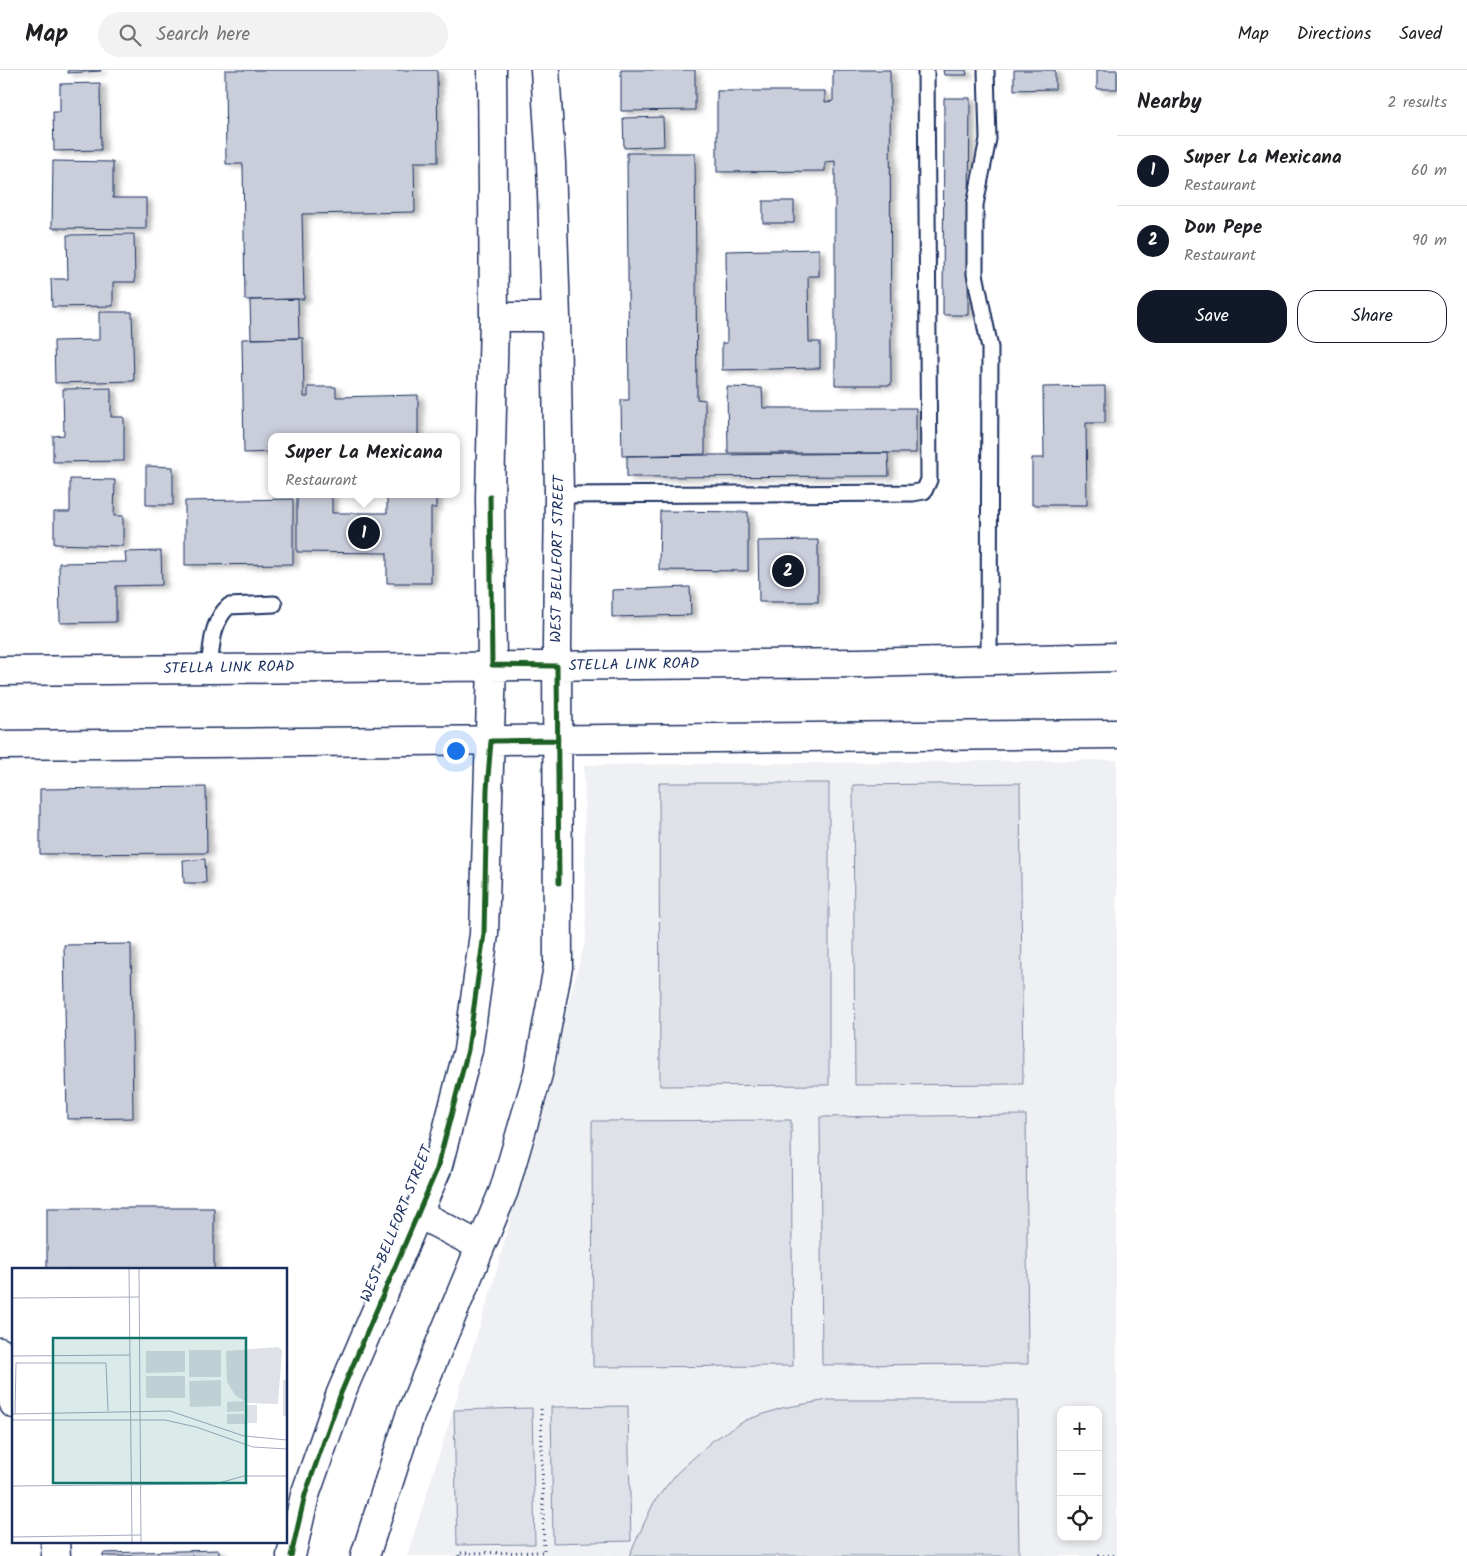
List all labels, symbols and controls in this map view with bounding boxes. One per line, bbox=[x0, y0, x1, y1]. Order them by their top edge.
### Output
search box bbox=[98, 12, 448, 57]
text: Map bbox=[25, 15, 68, 54]
text: Search here bbox=[156, 20, 250, 50]
text: Map bbox=[1237, 20, 1269, 49]
text: Directions bbox=[1297, 20, 1371, 49]
text: Saved bbox=[1399, 20, 1442, 49]
icon: search bbox=[116, 21, 144, 49]
text: Nearby bbox=[1137, 86, 1202, 119]
text: 2 results bbox=[1387, 90, 1447, 115]
text: Super La Mexicana bbox=[1184, 143, 1342, 173]
text: 1 bbox=[1151, 158, 1155, 183]
text: 60 m bbox=[1411, 158, 1447, 183]
text: Restaurant bbox=[1184, 173, 1256, 198]
text: Don Pepe bbox=[1184, 213, 1262, 243]
text: 2 bbox=[1148, 228, 1158, 253]
text: 90 m bbox=[1412, 228, 1447, 253]
text: Restaurant bbox=[1184, 243, 1256, 268]
button: Save bbox=[1137, 290, 1287, 343]
button: Share bbox=[1297, 290, 1447, 343]
popup bbox=[268, 433, 460, 498]
text: Super La Mexicana bbox=[285, 438, 443, 468]
text: Restaurant bbox=[285, 468, 357, 493]
street label: WEST BELLFORT STREET bbox=[545, 473, 571, 643]
pin: 1 bbox=[348, 514, 380, 552]
pin: 2 bbox=[772, 552, 804, 590]
street label: STELLA LINK ROAD bbox=[568, 652, 700, 678]
street label: STELLA LINK ROAD bbox=[163, 655, 295, 681]
your location bbox=[443, 738, 469, 764]
street label: WEST BELLFORT STREET bbox=[355, 1140, 440, 1306]
inset map bbox=[12, 1268, 288, 1544]
map controls bbox=[1057, 1406, 1102, 1541]
button: + bbox=[1057, 1406, 1102, 1451]
button: − bbox=[1057, 1451, 1102, 1496]
button: locate bbox=[1057, 1496, 1102, 1541]

